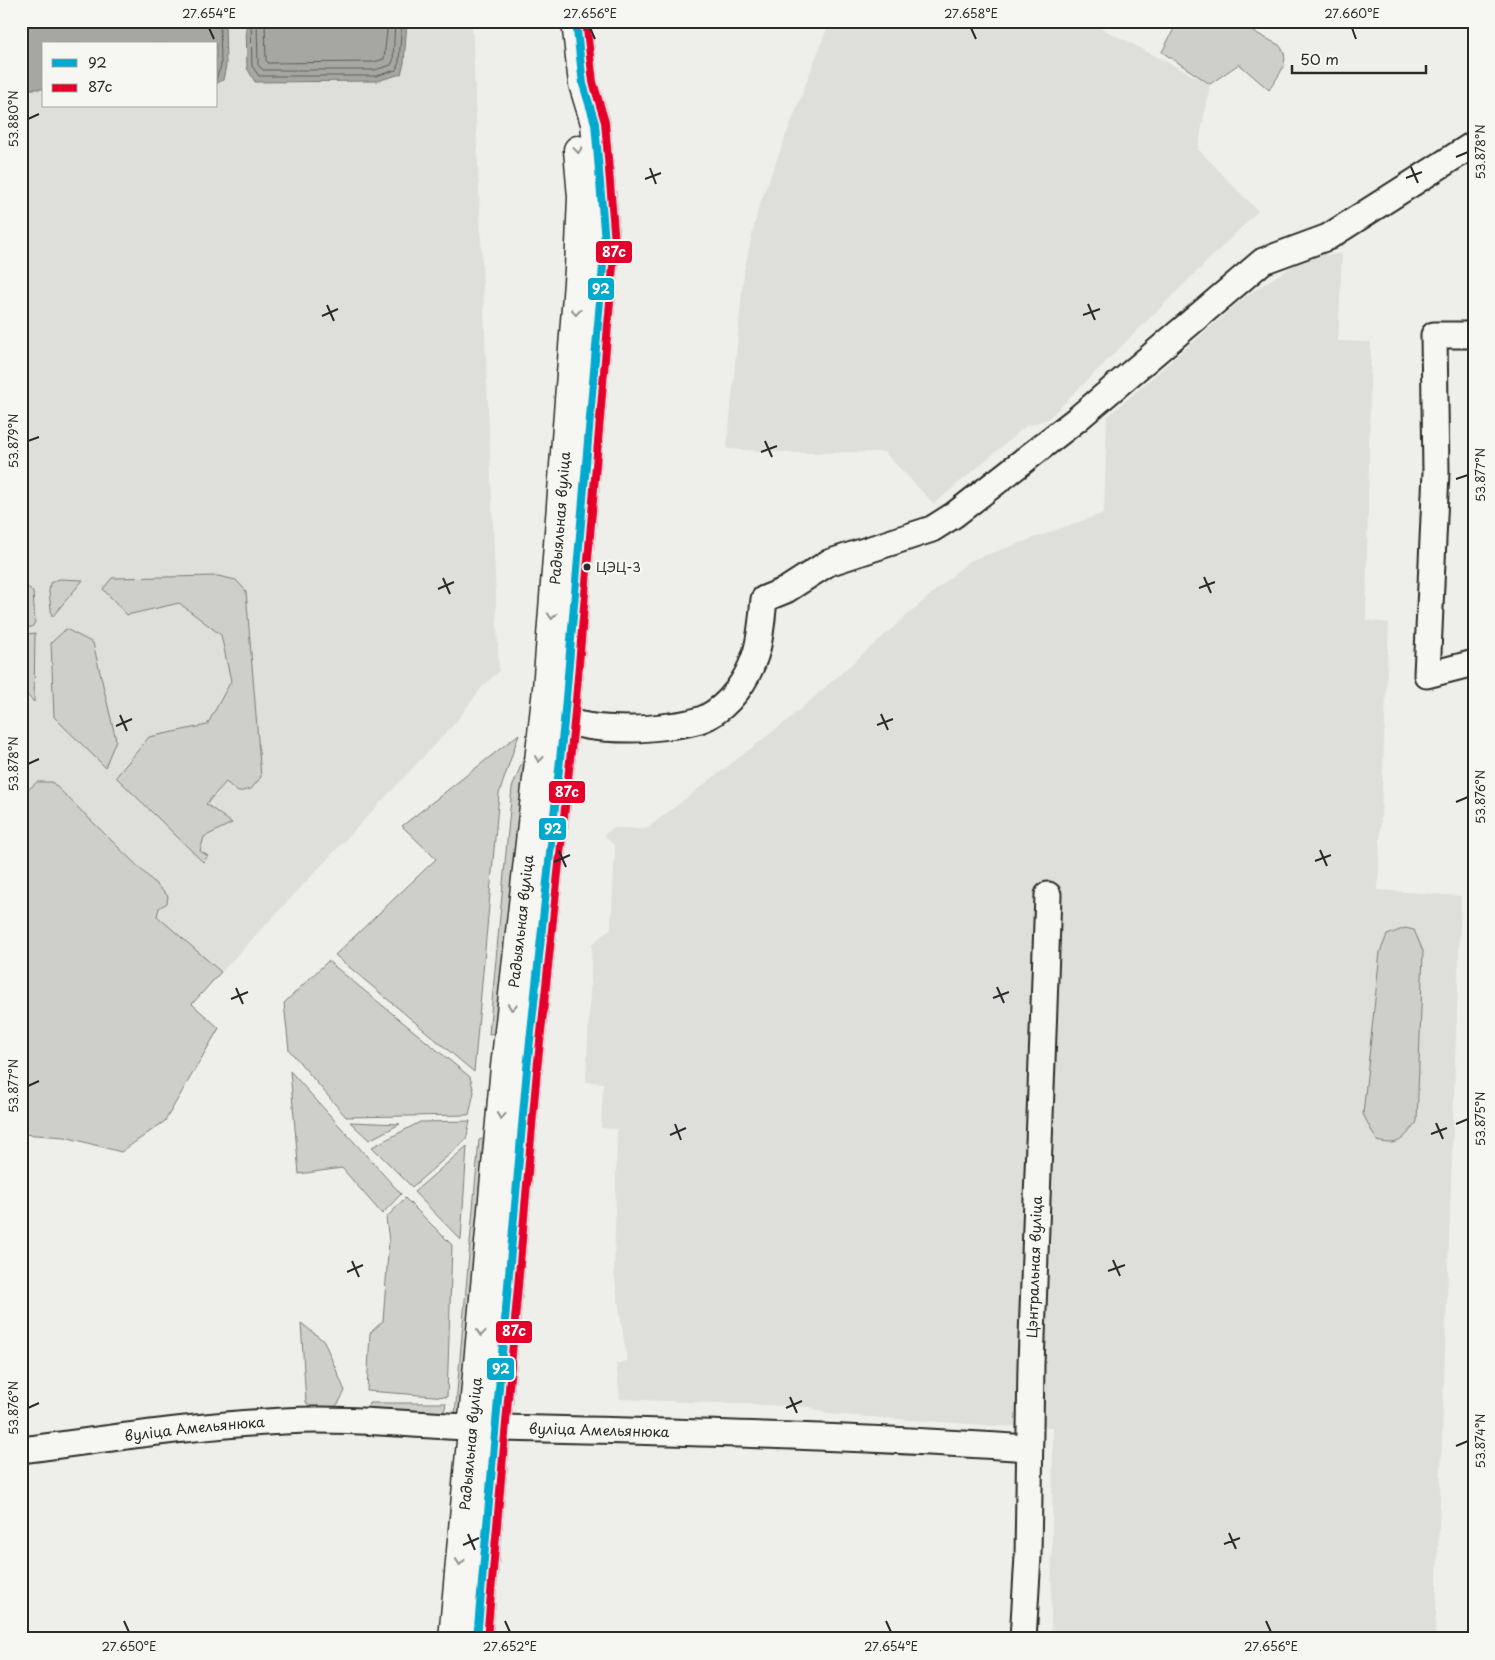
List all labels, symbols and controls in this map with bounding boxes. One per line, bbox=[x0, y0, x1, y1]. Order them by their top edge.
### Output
text: 27.654°E bbox=[182, 4, 236, 22]
text: 27.656°E bbox=[563, 4, 617, 22]
text: 27.658°E bbox=[944, 4, 998, 22]
text: 27.660°E bbox=[1324, 4, 1380, 22]
legend bbox=[42, 42, 218, 108]
scale bar bbox=[1292, 42, 1426, 74]
text: 50 m bbox=[1300, 47, 1339, 70]
text: 92 bbox=[88, 50, 107, 73]
text: 87с bbox=[88, 74, 113, 97]
text: 53.880°N bbox=[4, 90, 22, 148]
text: 53.878°N bbox=[1471, 124, 1489, 180]
one-way arrow bbox=[572, 146, 583, 154]
line badge: 87с bbox=[595, 240, 633, 264]
text: 87с bbox=[602, 241, 626, 262]
line badge: 92 bbox=[587, 277, 615, 301]
text: 92 bbox=[592, 278, 610, 299]
one-way arrow bbox=[571, 308, 582, 316]
text: 53.879°N bbox=[4, 414, 22, 468]
text: 53.877°N bbox=[1471, 448, 1489, 502]
street label: Радыяльная вуліца bbox=[544, 450, 575, 585]
place label: ЦЭЦ-3 bbox=[596, 557, 641, 576]
marker: ЦЭЦ-3 bbox=[582, 562, 592, 572]
one-way arrow bbox=[547, 612, 558, 620]
text: 53.878°N bbox=[4, 736, 22, 792]
one-way arrow bbox=[534, 755, 545, 763]
text: 53.876°N bbox=[1471, 770, 1489, 824]
line badge: 87с bbox=[548, 780, 586, 804]
text: 87с bbox=[555, 781, 579, 802]
line badge: 92 bbox=[538, 817, 567, 841]
text: 92 bbox=[544, 818, 562, 839]
street label: Радыяльная вуліца bbox=[503, 853, 539, 989]
one-way arrow bbox=[507, 1004, 518, 1012]
text: 53.877°N bbox=[4, 1059, 22, 1113]
text: 53.875°N bbox=[1471, 1092, 1489, 1146]
one-way arrow bbox=[496, 1112, 507, 1120]
street label: Цэнтральная вуліца bbox=[1021, 1195, 1047, 1339]
line badge: 87с bbox=[495, 1320, 533, 1344]
text: 87с bbox=[502, 1320, 526, 1341]
one-way arrow bbox=[475, 1330, 486, 1338]
line badge: 92 bbox=[486, 1357, 515, 1381]
text: 92 bbox=[492, 1358, 510, 1379]
street label: Радыяльная вуліца bbox=[454, 1376, 487, 1511]
text: 53.876°N bbox=[4, 1381, 22, 1435]
street label: вуліца Амельянюка bbox=[123, 1411, 266, 1446]
text: 53.874°N bbox=[1471, 1414, 1489, 1468]
street label: вуліца Амельянюка bbox=[529, 1418, 670, 1442]
one-way arrow bbox=[454, 1558, 465, 1566]
text: 27.650°E bbox=[101, 1637, 157, 1655]
text: 27.652°E bbox=[483, 1637, 537, 1655]
text: 27.654°E bbox=[864, 1637, 918, 1655]
text: 27.656°E bbox=[1244, 1637, 1298, 1655]

